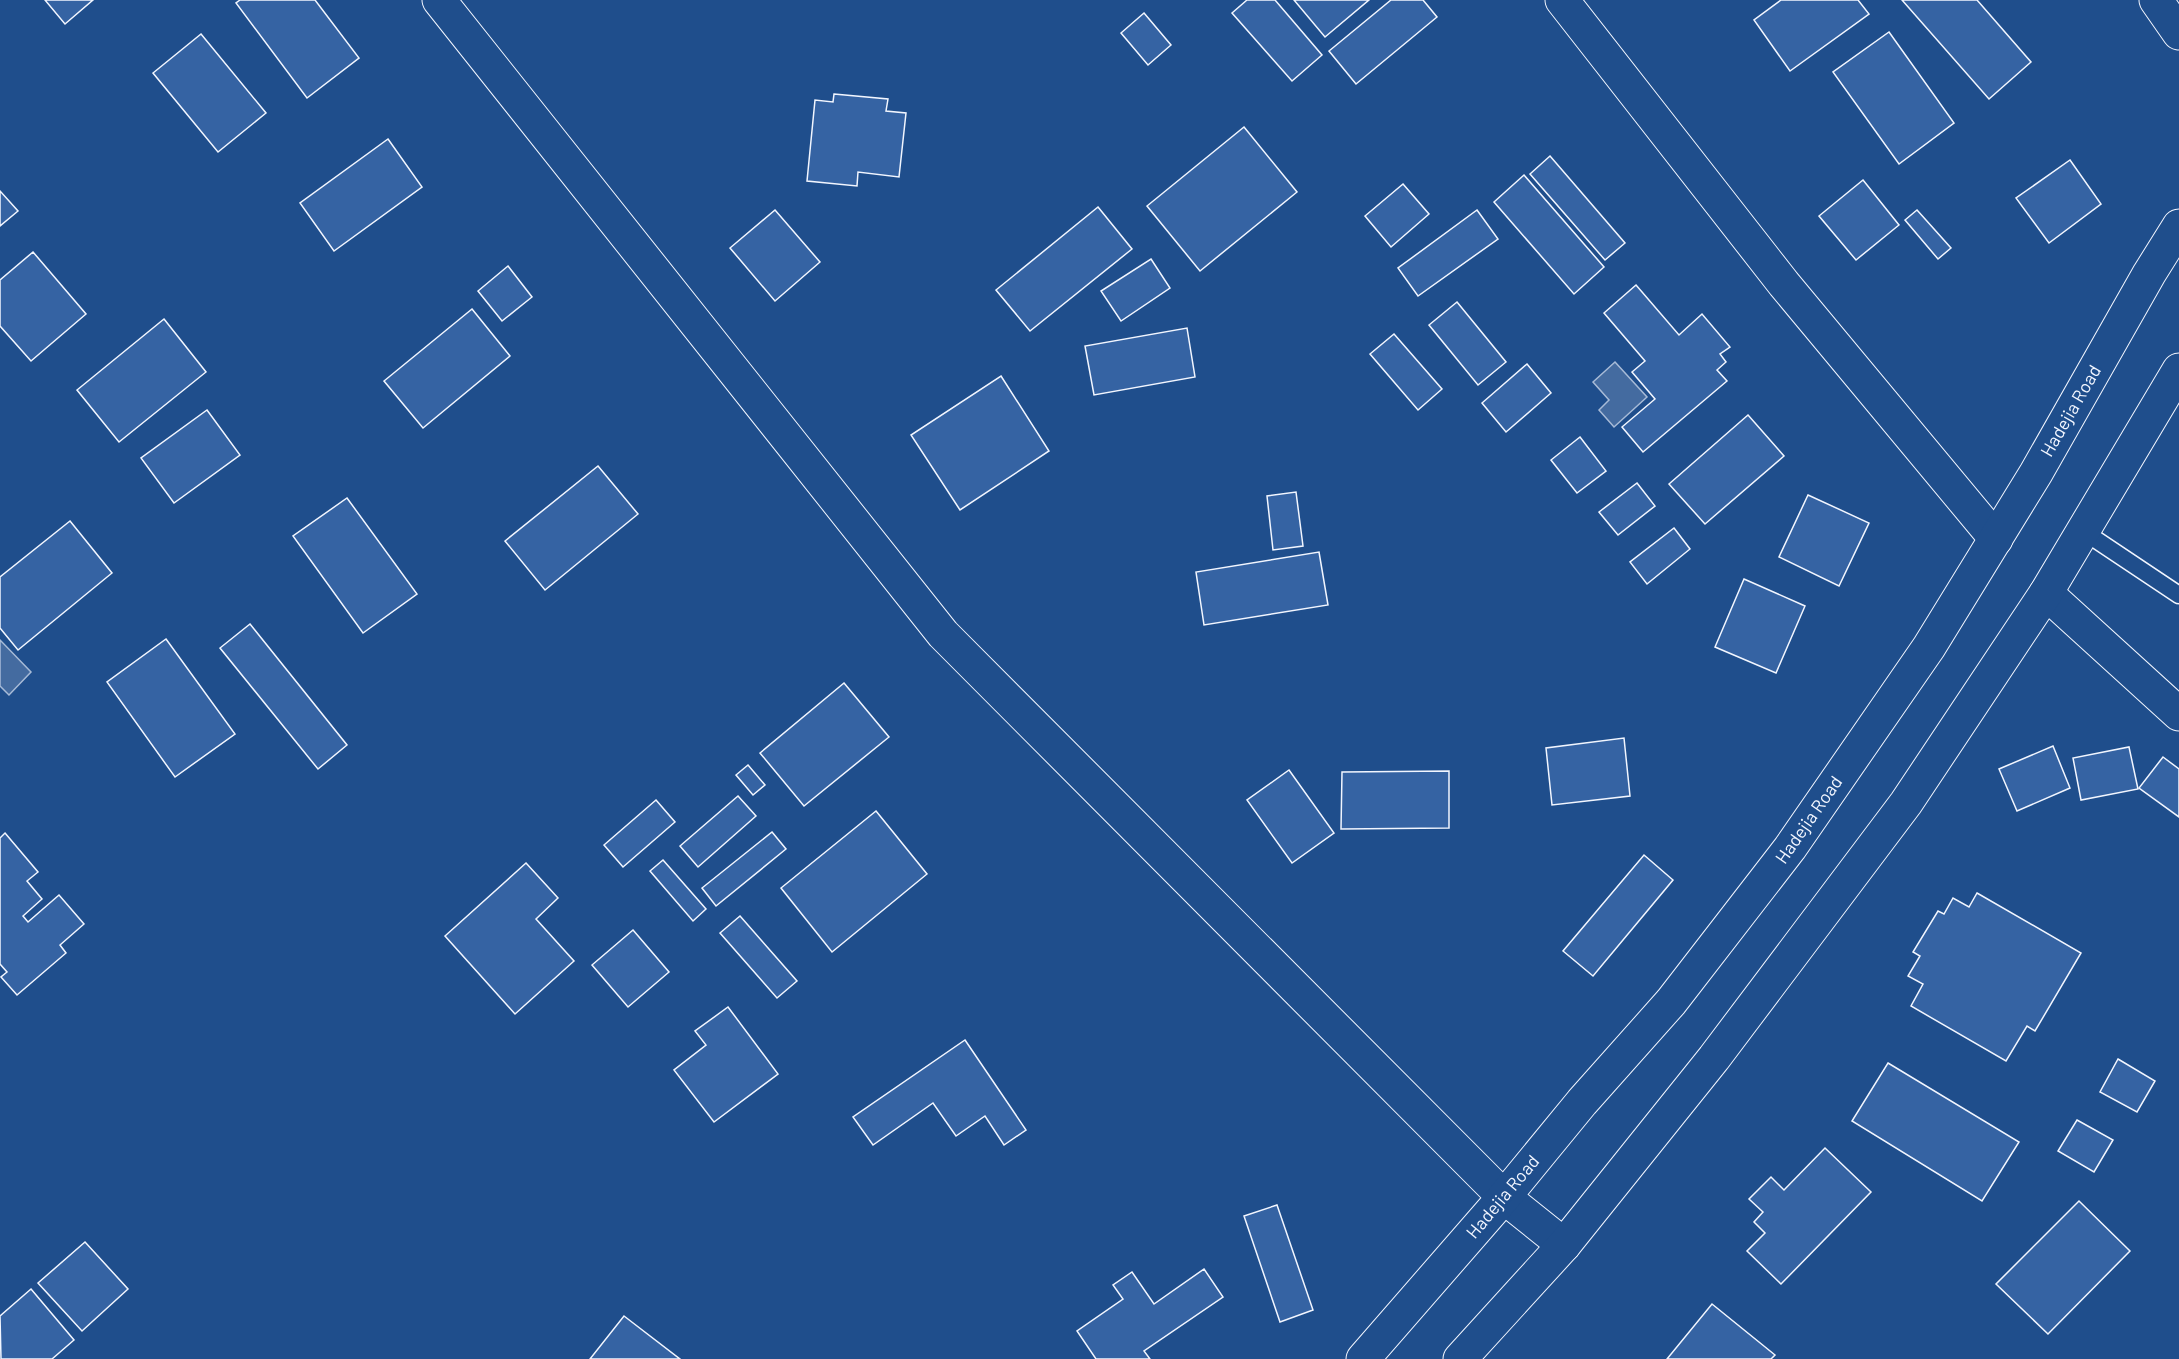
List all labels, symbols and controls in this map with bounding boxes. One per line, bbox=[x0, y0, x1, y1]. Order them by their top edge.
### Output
street label: Hadejia Road bbox=[2035, 361, 2105, 460]
street label: Hadejia Road bbox=[1770, 771, 1846, 868]
street label: Hadejia Road bbox=[1461, 1150, 1543, 1242]

